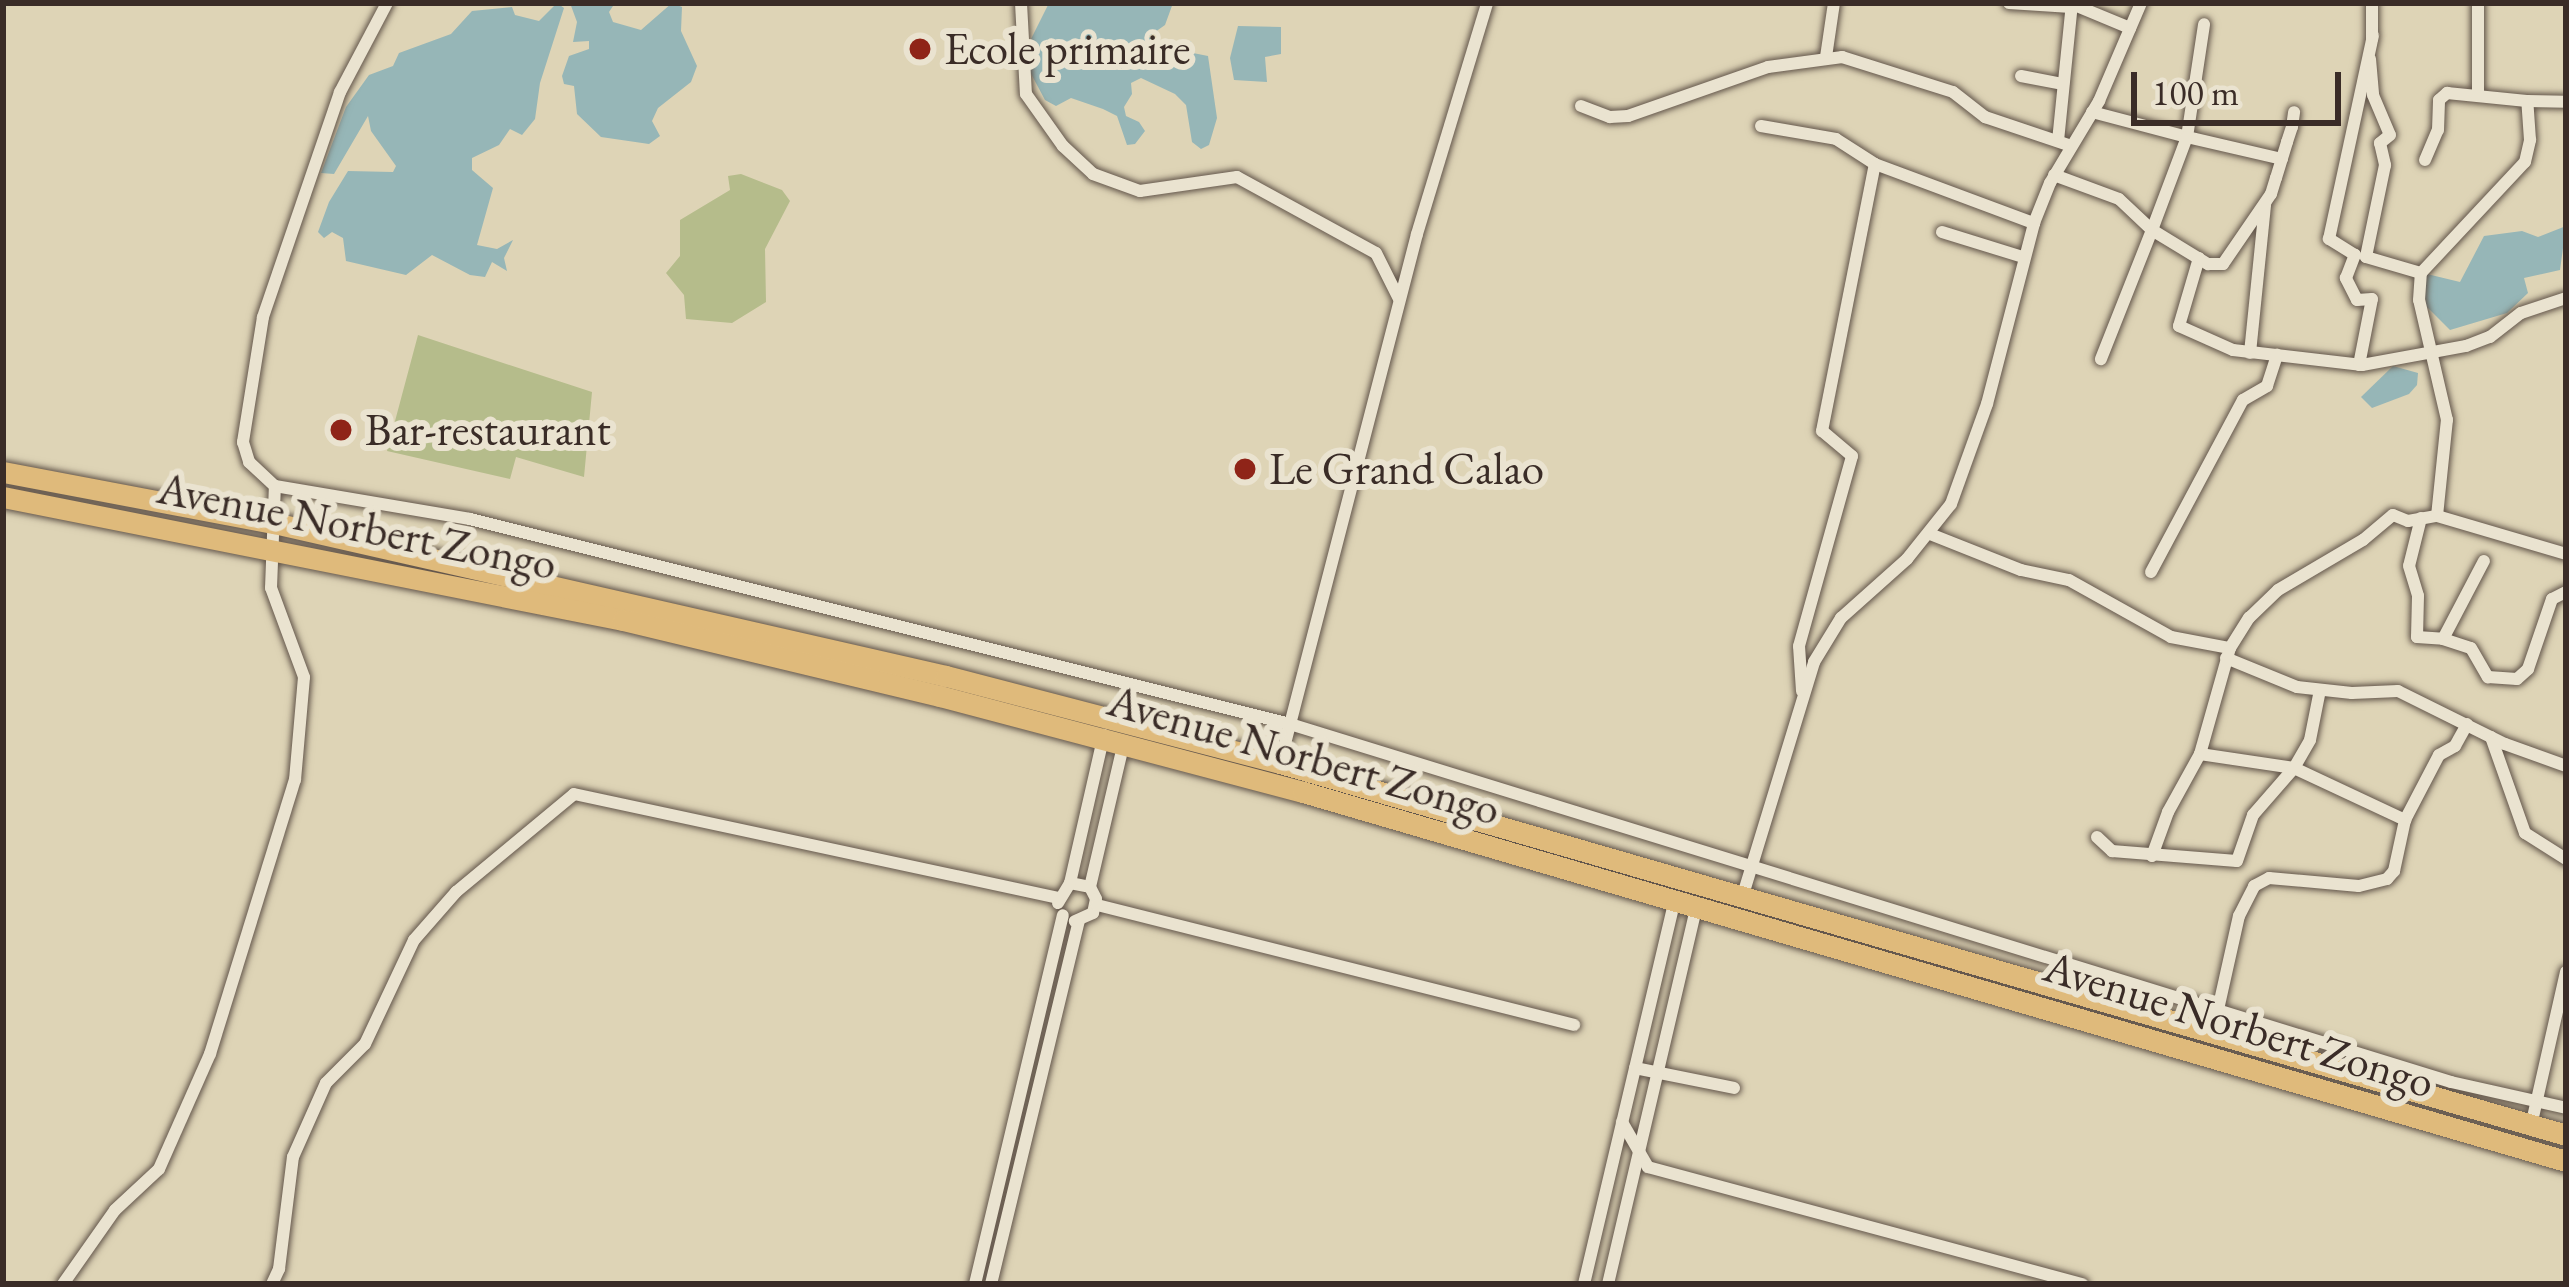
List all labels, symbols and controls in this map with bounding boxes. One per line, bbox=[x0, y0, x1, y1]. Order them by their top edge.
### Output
place label: Ecole primaire bbox=[944, 22, 1191, 76]
marker: Ecole primaire bbox=[907, 36, 933, 62]
scale bar bbox=[2137, 48, 2347, 122]
text: 100 m bbox=[2152, 69, 2239, 116]
place label: Bar-restaurant bbox=[365, 403, 611, 457]
marker: Bar-restaurant bbox=[328, 417, 354, 443]
place label: Le Grand Calao bbox=[1269, 442, 1544, 496]
marker: Le Grand Calao bbox=[1232, 456, 1258, 482]
street label: Avenue Norbert Zongo bbox=[153, 461, 561, 591]
street label: Avenue Norbert Zongo bbox=[1102, 673, 1506, 837]
street label: Avenue Norbert Zongo bbox=[2037, 939, 2441, 1109]

